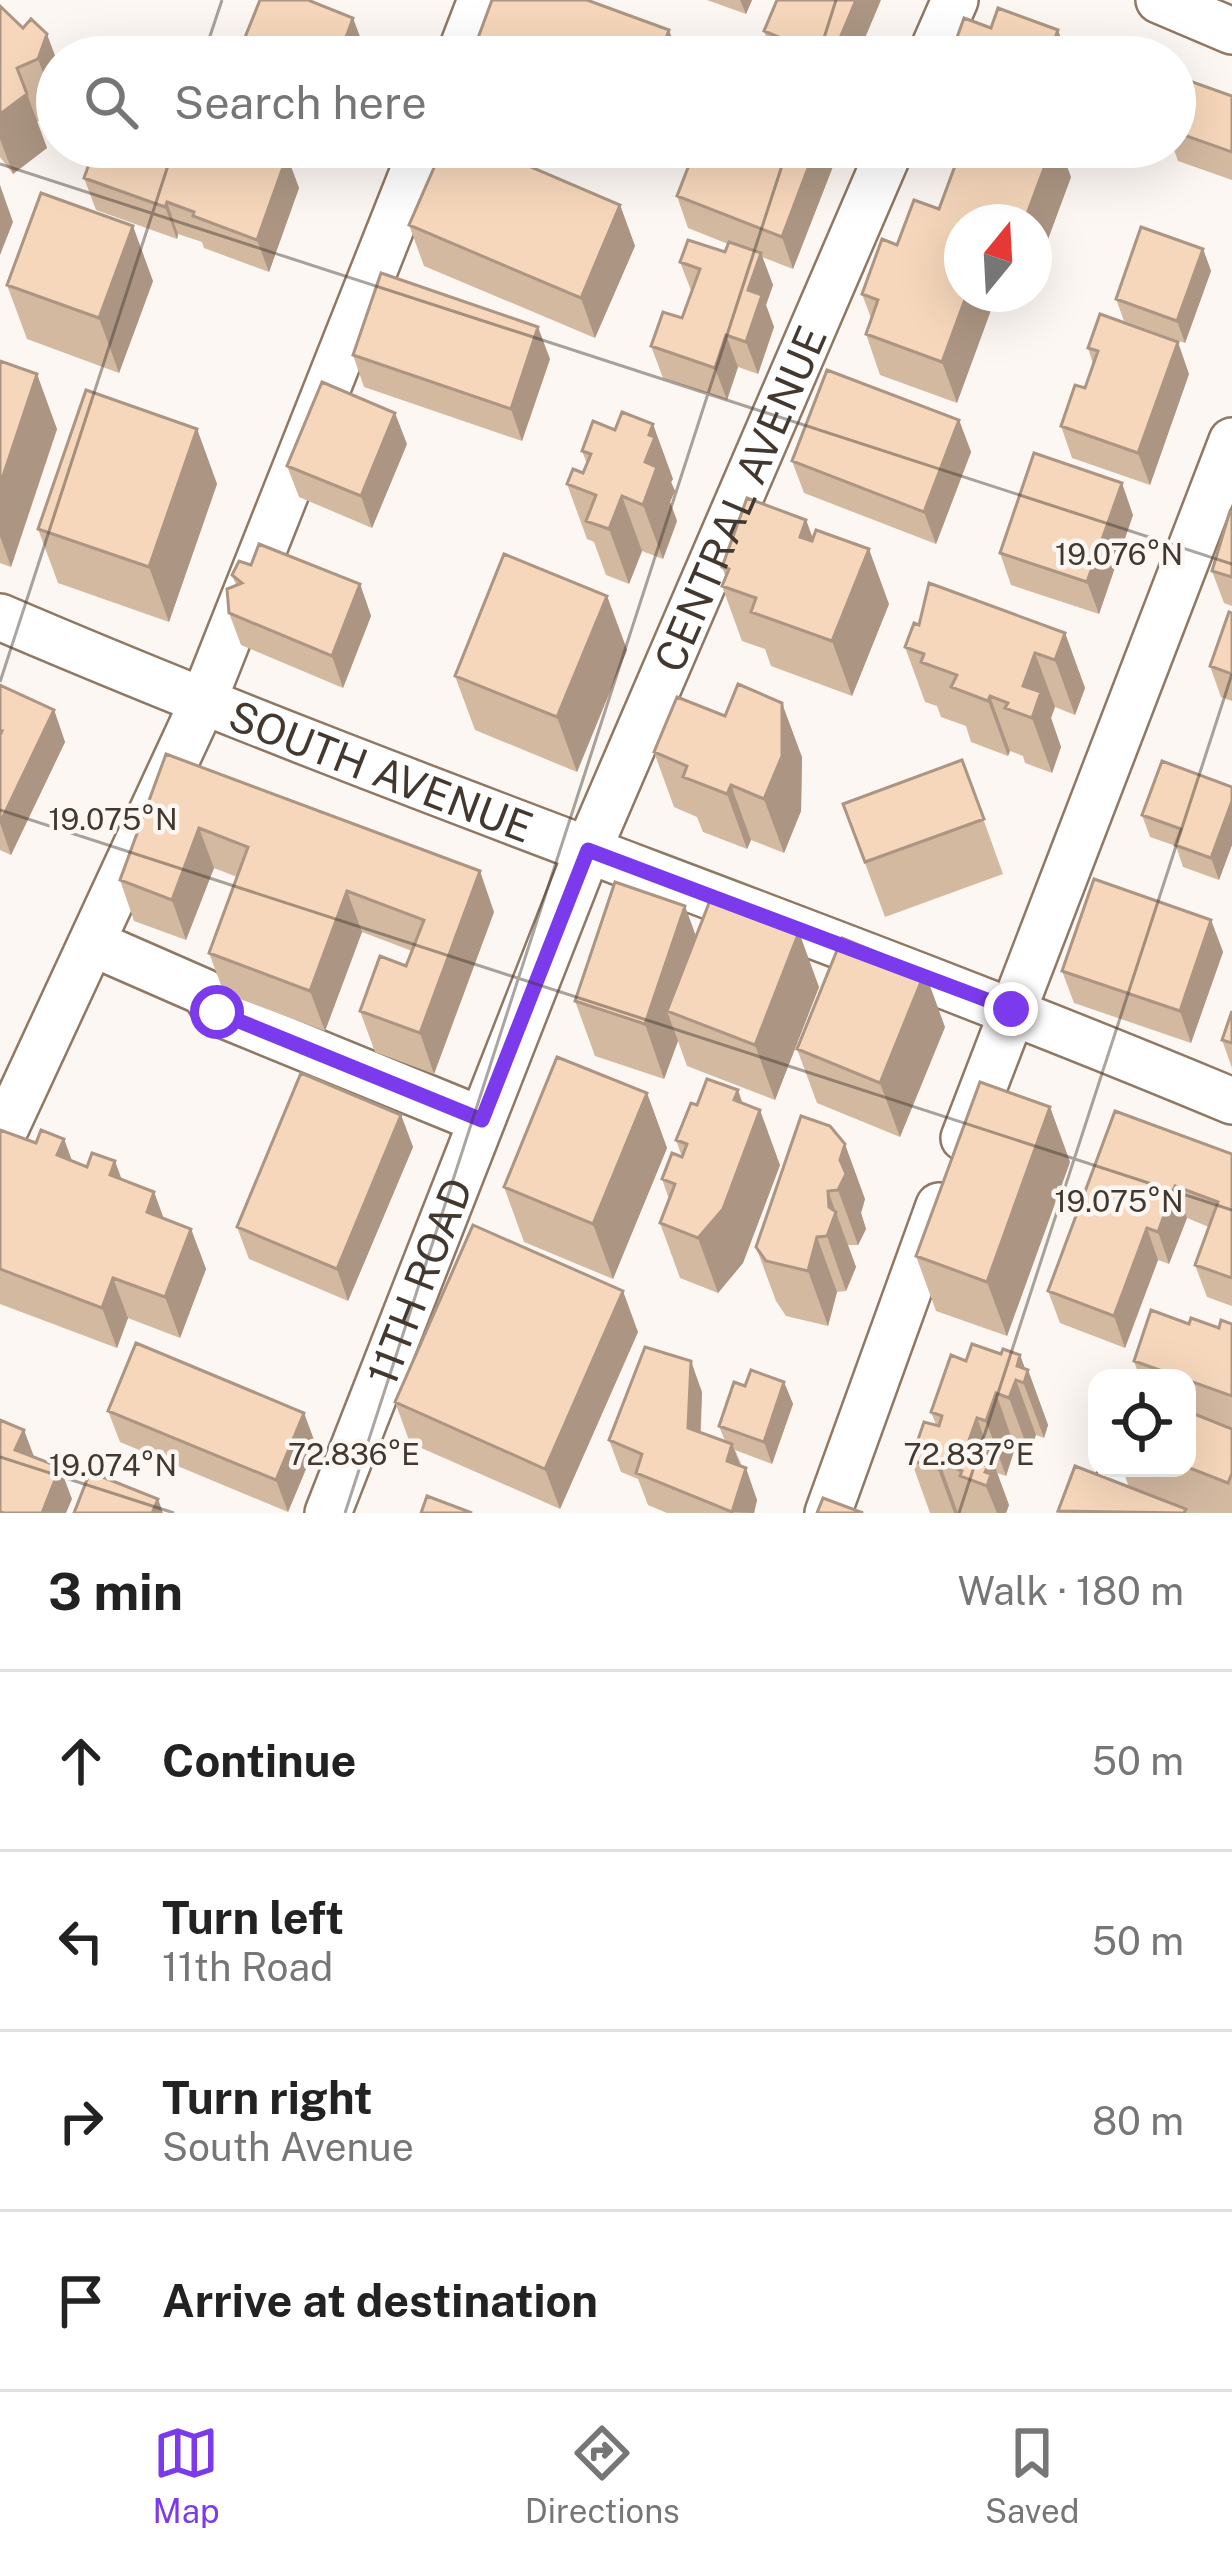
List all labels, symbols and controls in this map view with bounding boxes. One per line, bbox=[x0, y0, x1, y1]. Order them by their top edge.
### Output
search box bbox=[36, 36, 1196, 168]
icon: search bbox=[78, 69, 144, 135]
text: Search here bbox=[174, 76, 427, 129]
north arrow bbox=[944, 204, 1052, 312]
street label: CENTRAL AVENUE bbox=[644, 318, 836, 679]
text: 19.076°N bbox=[1055, 536, 1183, 572]
street label: SOUTH AVENUE bbox=[222, 690, 540, 851]
text: 19.075°N bbox=[48, 801, 178, 837]
route end bbox=[984, 982, 1038, 1036]
route start bbox=[190, 985, 244, 1039]
street label: 11TH ROAD bbox=[356, 1171, 481, 1392]
text: 19.075°N bbox=[1054, 1183, 1184, 1219]
map controls bbox=[1088, 1369, 1196, 1477]
button: locate bbox=[1088, 1369, 1196, 1477]
text: 72.836°E bbox=[288, 1436, 420, 1472]
text: 72.837°E bbox=[904, 1436, 1034, 1472]
text: 19.074°N bbox=[49, 1447, 177, 1483]
text: 3 min bbox=[48, 1562, 183, 1621]
text: Walk · 180 m bbox=[958, 1568, 1184, 1614]
icon: ahead bbox=[48, 1728, 114, 1794]
text: Continue bbox=[162, 1734, 356, 1787]
text: 50 m bbox=[1092, 1738, 1184, 1784]
text: Turn left bbox=[162, 1891, 344, 1944]
icon: left bbox=[48, 1908, 114, 1974]
text: 50 m bbox=[1092, 1918, 1184, 1964]
text: 11th Road bbox=[162, 1944, 333, 1990]
text: Turn right bbox=[162, 2071, 373, 2124]
icon: right bbox=[48, 2088, 114, 2154]
text: 80 m bbox=[1092, 2098, 1184, 2144]
text: South Avenue bbox=[162, 2124, 414, 2170]
icon: arrive bbox=[48, 2268, 114, 2334]
text: Arrive at destination bbox=[162, 2274, 598, 2327]
tab: Map bbox=[153, 2420, 220, 2530]
tab: Directions bbox=[525, 2420, 680, 2530]
tab: Saved bbox=[985, 2420, 1079, 2530]

